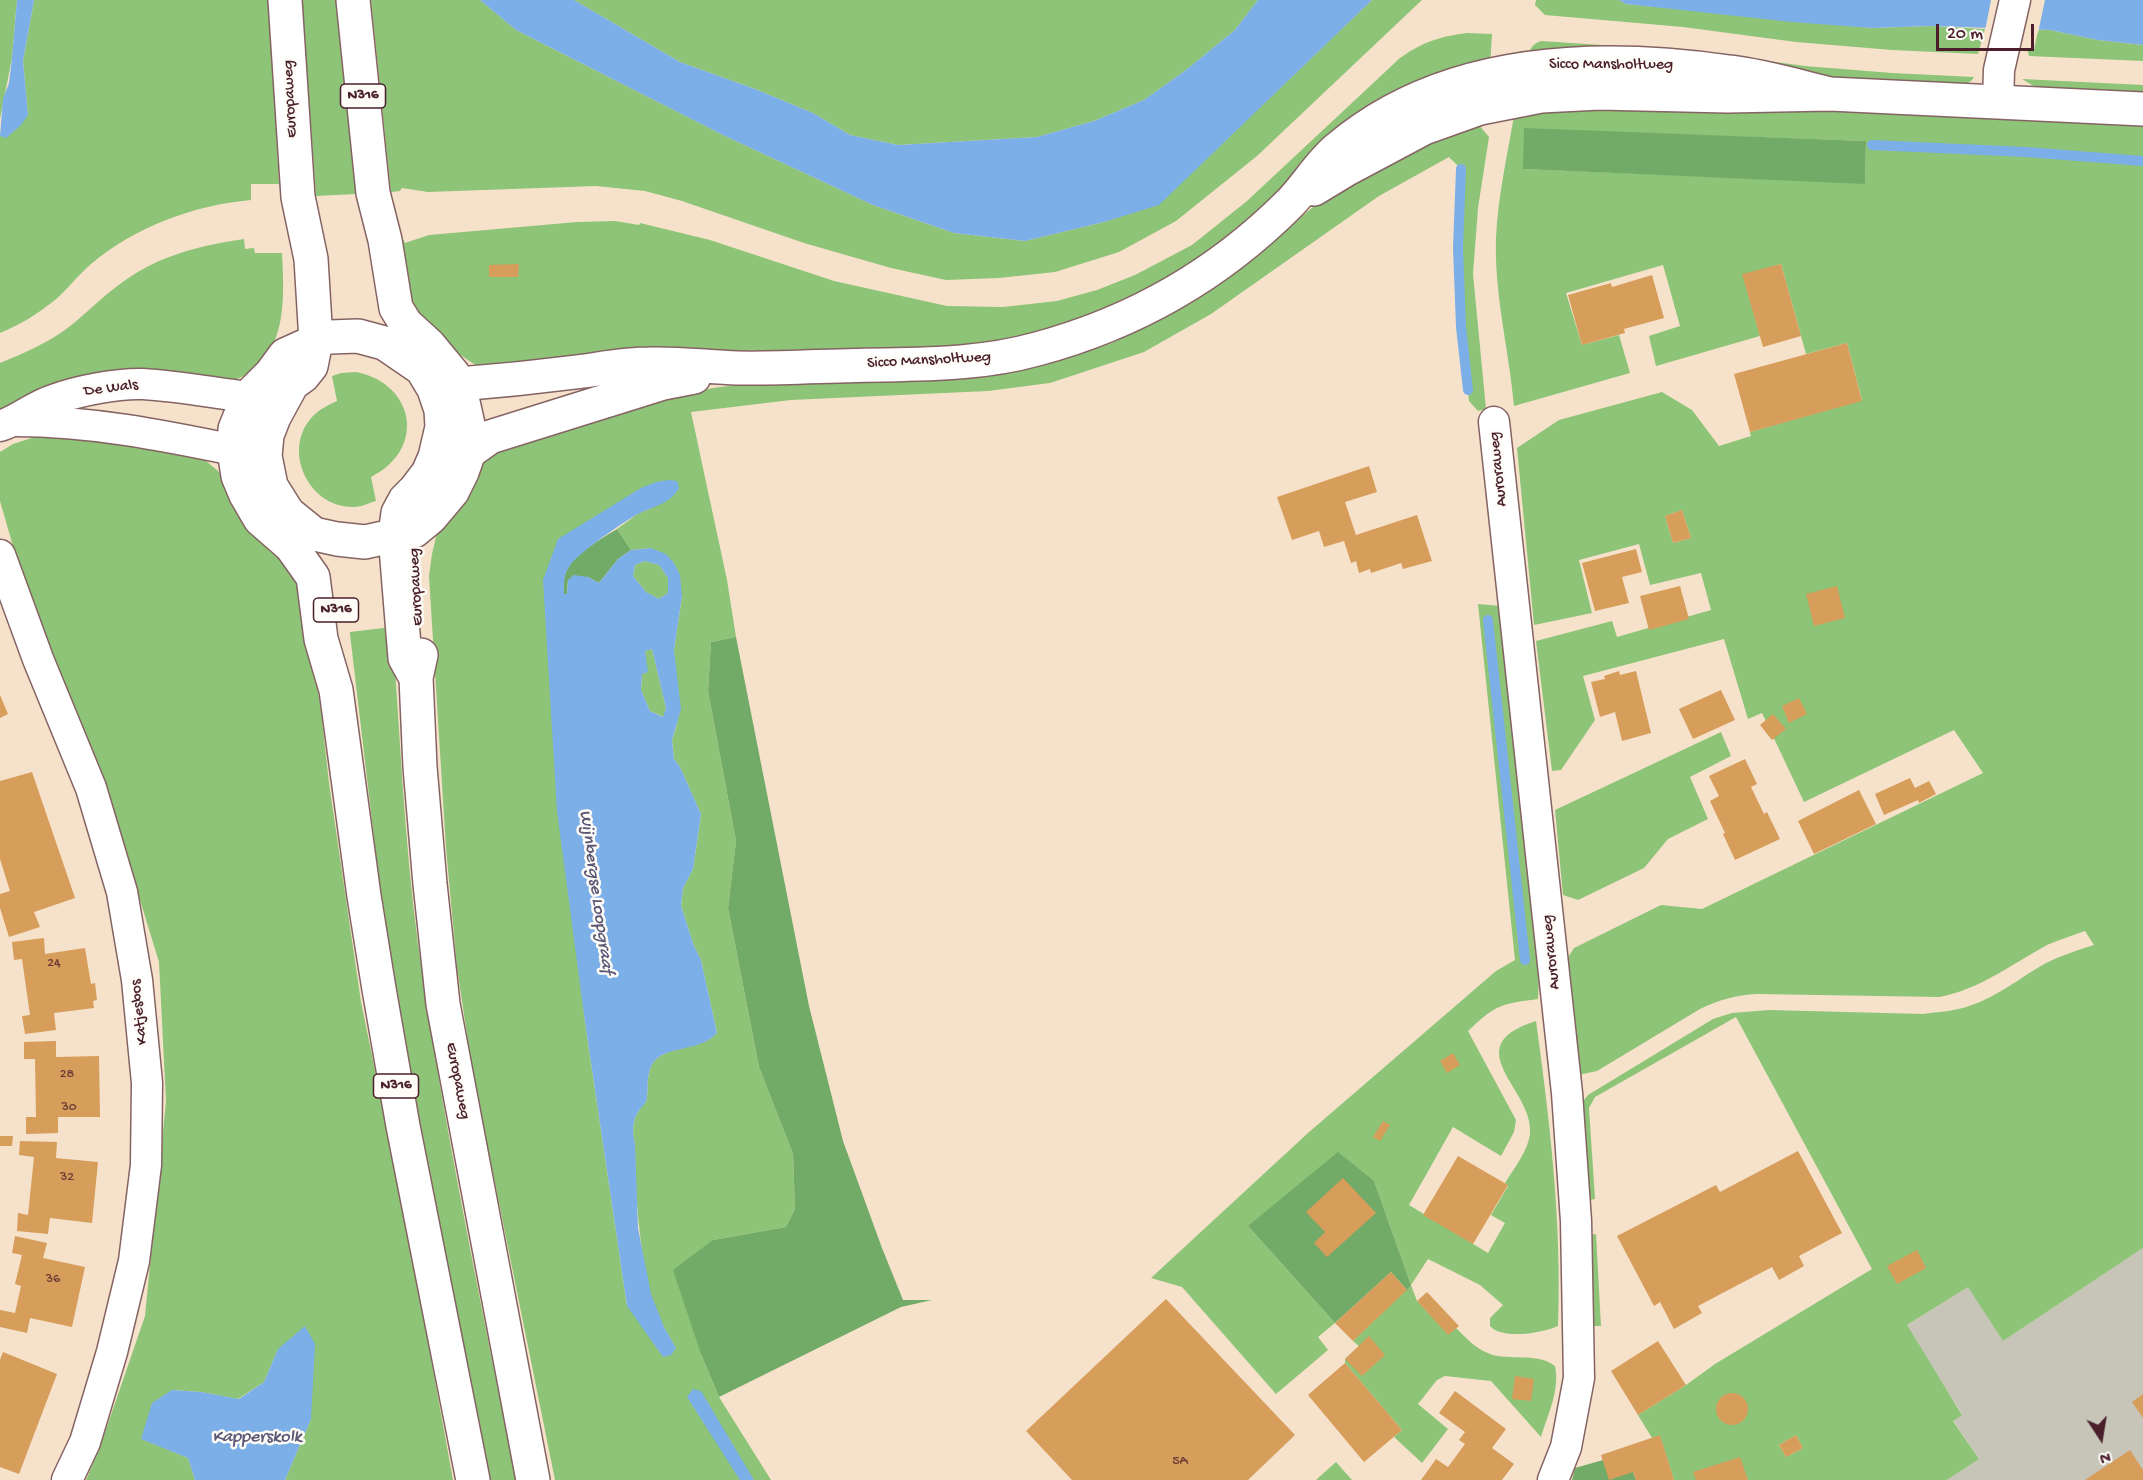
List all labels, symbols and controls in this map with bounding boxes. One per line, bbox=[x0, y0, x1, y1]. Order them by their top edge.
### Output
scale bar bbox=[1939, 12, 2036, 50]
text: 20 m bbox=[1947, 24, 1983, 45]
street label: Sicco Mansholtweg bbox=[1549, 56, 1673, 76]
street label: Europaweg bbox=[279, 60, 303, 138]
road number: N316 bbox=[340, 84, 386, 108]
street label: Sicco Mansholtweg bbox=[867, 348, 991, 374]
street label: De Wals bbox=[83, 376, 139, 402]
street label: Auroraweg bbox=[1486, 431, 1512, 507]
street label: Europaweg bbox=[405, 548, 429, 626]
road number: N316 bbox=[314, 598, 358, 622]
water label: Wijnbergse Loopgraaf bbox=[573, 809, 617, 975]
street label: Auroraweg bbox=[1539, 914, 1565, 990]
house number: 24 bbox=[47, 956, 61, 972]
street label: Katjesbos bbox=[127, 978, 153, 1046]
street label: Europaweg bbox=[440, 1041, 474, 1121]
house number: 28 bbox=[60, 1067, 74, 1083]
road number: N316 bbox=[374, 1074, 418, 1098]
house number: 30 bbox=[61, 1100, 77, 1116]
house number: 32 bbox=[60, 1170, 74, 1186]
house number: 36 bbox=[46, 1272, 60, 1288]
north arrow bbox=[2071, 1408, 2131, 1468]
water label: Kapperskolk bbox=[212, 1427, 302, 1449]
text: N bbox=[2098, 1446, 2112, 1466]
house number: 5A bbox=[1172, 1454, 1188, 1470]

